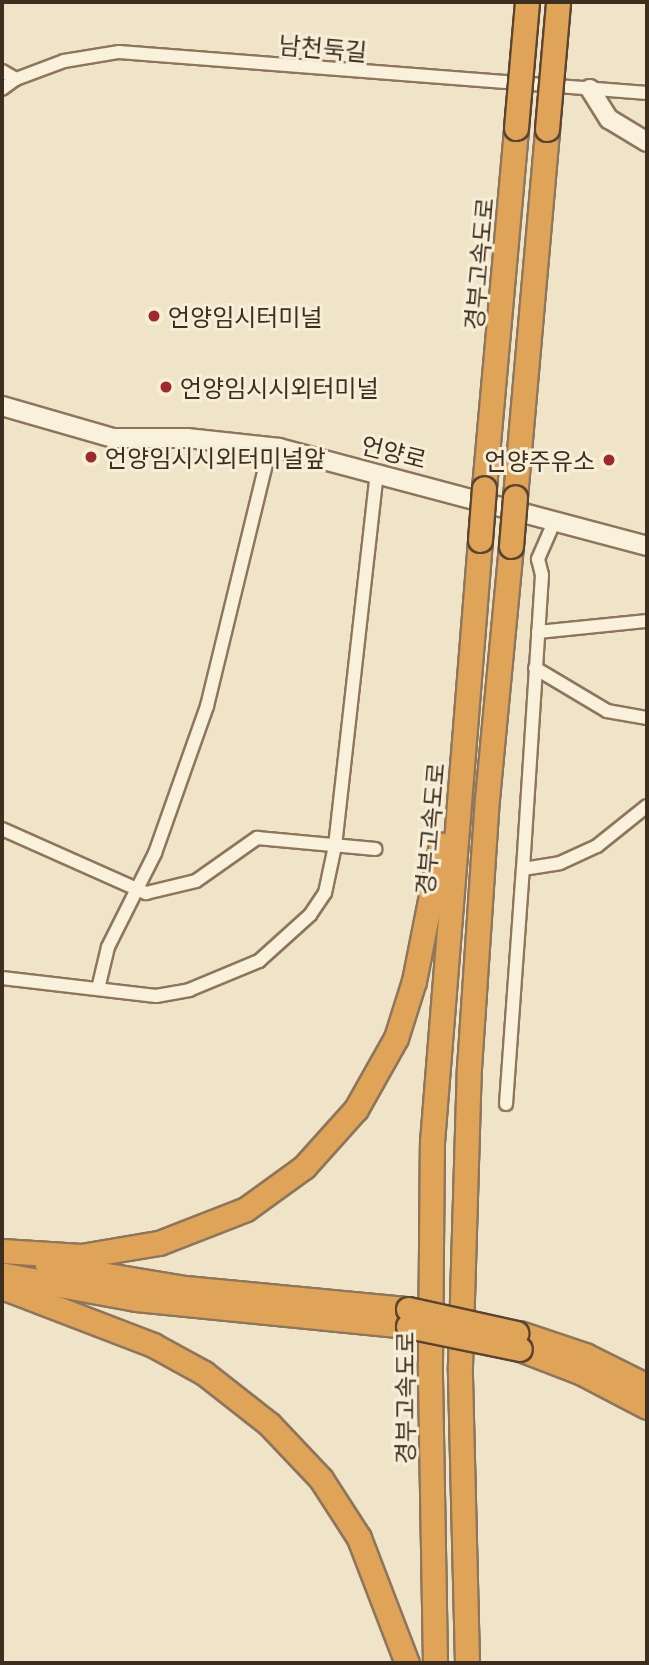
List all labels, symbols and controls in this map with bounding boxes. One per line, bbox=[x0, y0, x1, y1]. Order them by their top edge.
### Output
street label: 남천둑길 bbox=[278, 29, 368, 65]
street label: 경부고속도로 bbox=[458, 197, 498, 331]
place label: 언양임시터미널 bbox=[168, 302, 323, 330]
marker: 언양임시터미널 bbox=[146, 308, 162, 324]
place label: 언양임시시외터미널 bbox=[180, 373, 379, 401]
marker: 언양임시시외터미널 bbox=[158, 379, 174, 395]
street label: 언양로 bbox=[358, 429, 430, 473]
place label: 언양임시시외터미널앞 bbox=[105, 443, 326, 471]
place label: 언양주유소 bbox=[485, 446, 595, 474]
marker: 언양임시시외터미널앞 bbox=[83, 449, 99, 465]
marker: 언양주유소 bbox=[601, 452, 617, 468]
street label: 경부고속도로 bbox=[409, 762, 449, 896]
street label: 경부고속도로 bbox=[390, 1332, 418, 1464]

